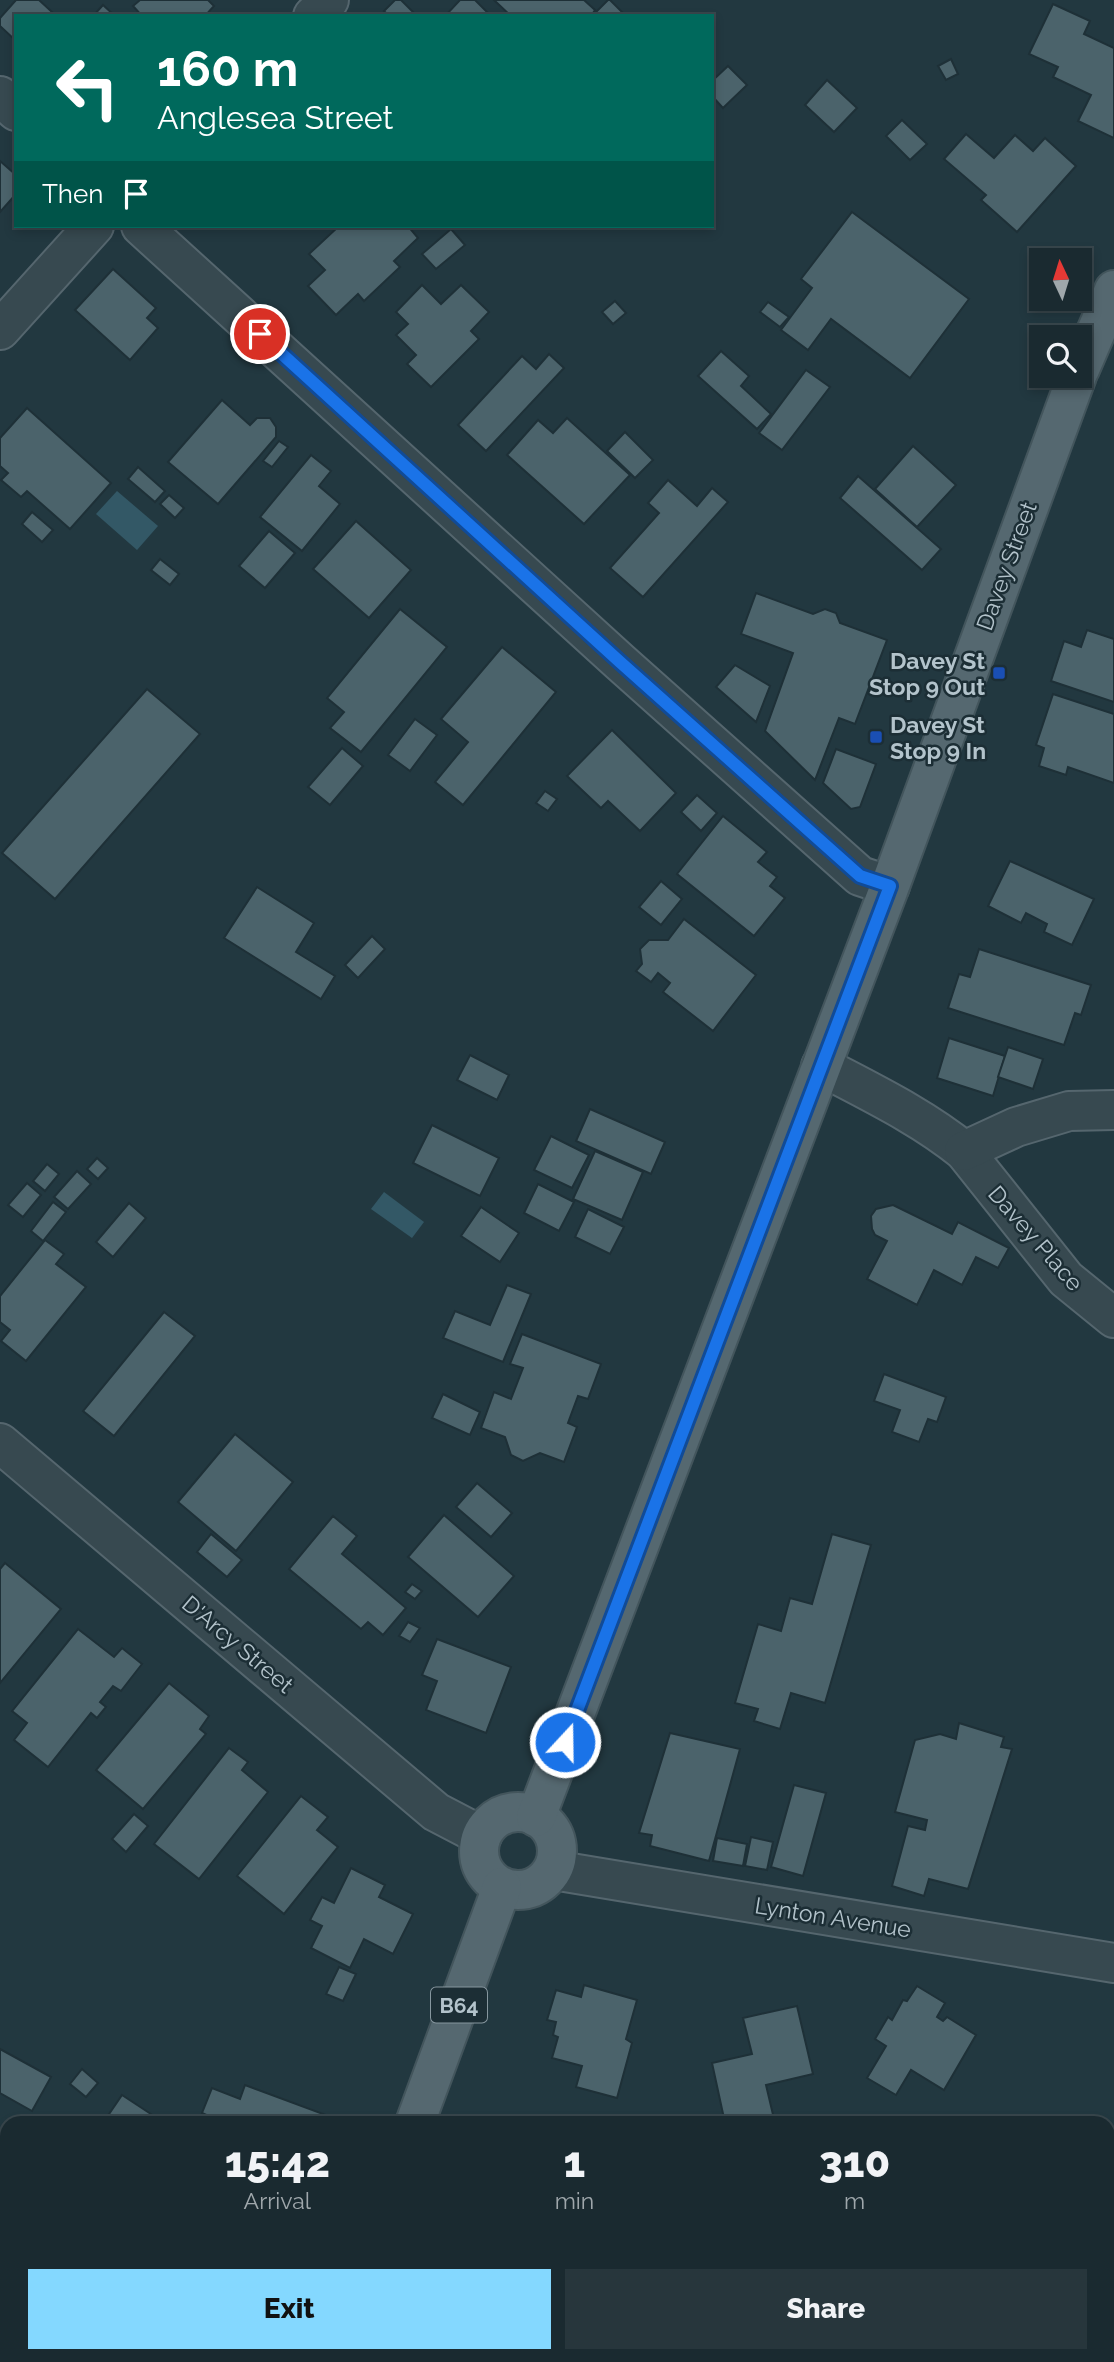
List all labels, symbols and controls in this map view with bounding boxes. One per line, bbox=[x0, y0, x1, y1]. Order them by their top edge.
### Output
text: 160 m bbox=[157, 40, 298, 97]
icon: left bbox=[42, 42, 133, 133]
text: Anglesea Street bbox=[157, 99, 393, 136]
icon: arrive bbox=[117, 175, 155, 213]
text: Then bbox=[42, 179, 103, 209]
north arrow bbox=[1029, 248, 1092, 312]
map controls bbox=[1029, 248, 1092, 388]
pin bbox=[230, 304, 290, 364]
icon: arrive bbox=[241, 315, 279, 353]
button: search bbox=[1029, 325, 1092, 388]
street label: Davey Street bbox=[970, 498, 1042, 634]
place label: Davey St Stop 9 Out bbox=[869, 647, 985, 700]
marker: Davey St Stop 9 Out bbox=[991, 665, 1007, 681]
place label: Davey St Stop 9 In bbox=[890, 711, 986, 764]
marker: Davey St Stop 9 In bbox=[868, 729, 884, 745]
street label: Davey Place bbox=[983, 1180, 1089, 1296]
street label: D'Arcy Street bbox=[177, 1590, 299, 1698]
position arrow bbox=[528, 1705, 602, 1779]
street label: Lynton Avenue bbox=[753, 1891, 913, 1943]
road number: B64 bbox=[431, 1988, 487, 2022]
text: 15:42 bbox=[225, 2138, 330, 2187]
text: 1 bbox=[564, 2138, 585, 2187]
text: 310 bbox=[819, 2138, 890, 2187]
text: Arrival bbox=[244, 2187, 311, 2214]
text: min bbox=[555, 2187, 594, 2214]
text: m bbox=[844, 2187, 865, 2214]
button: Exit bbox=[28, 2269, 551, 2349]
button: Share bbox=[565, 2269, 1087, 2349]

